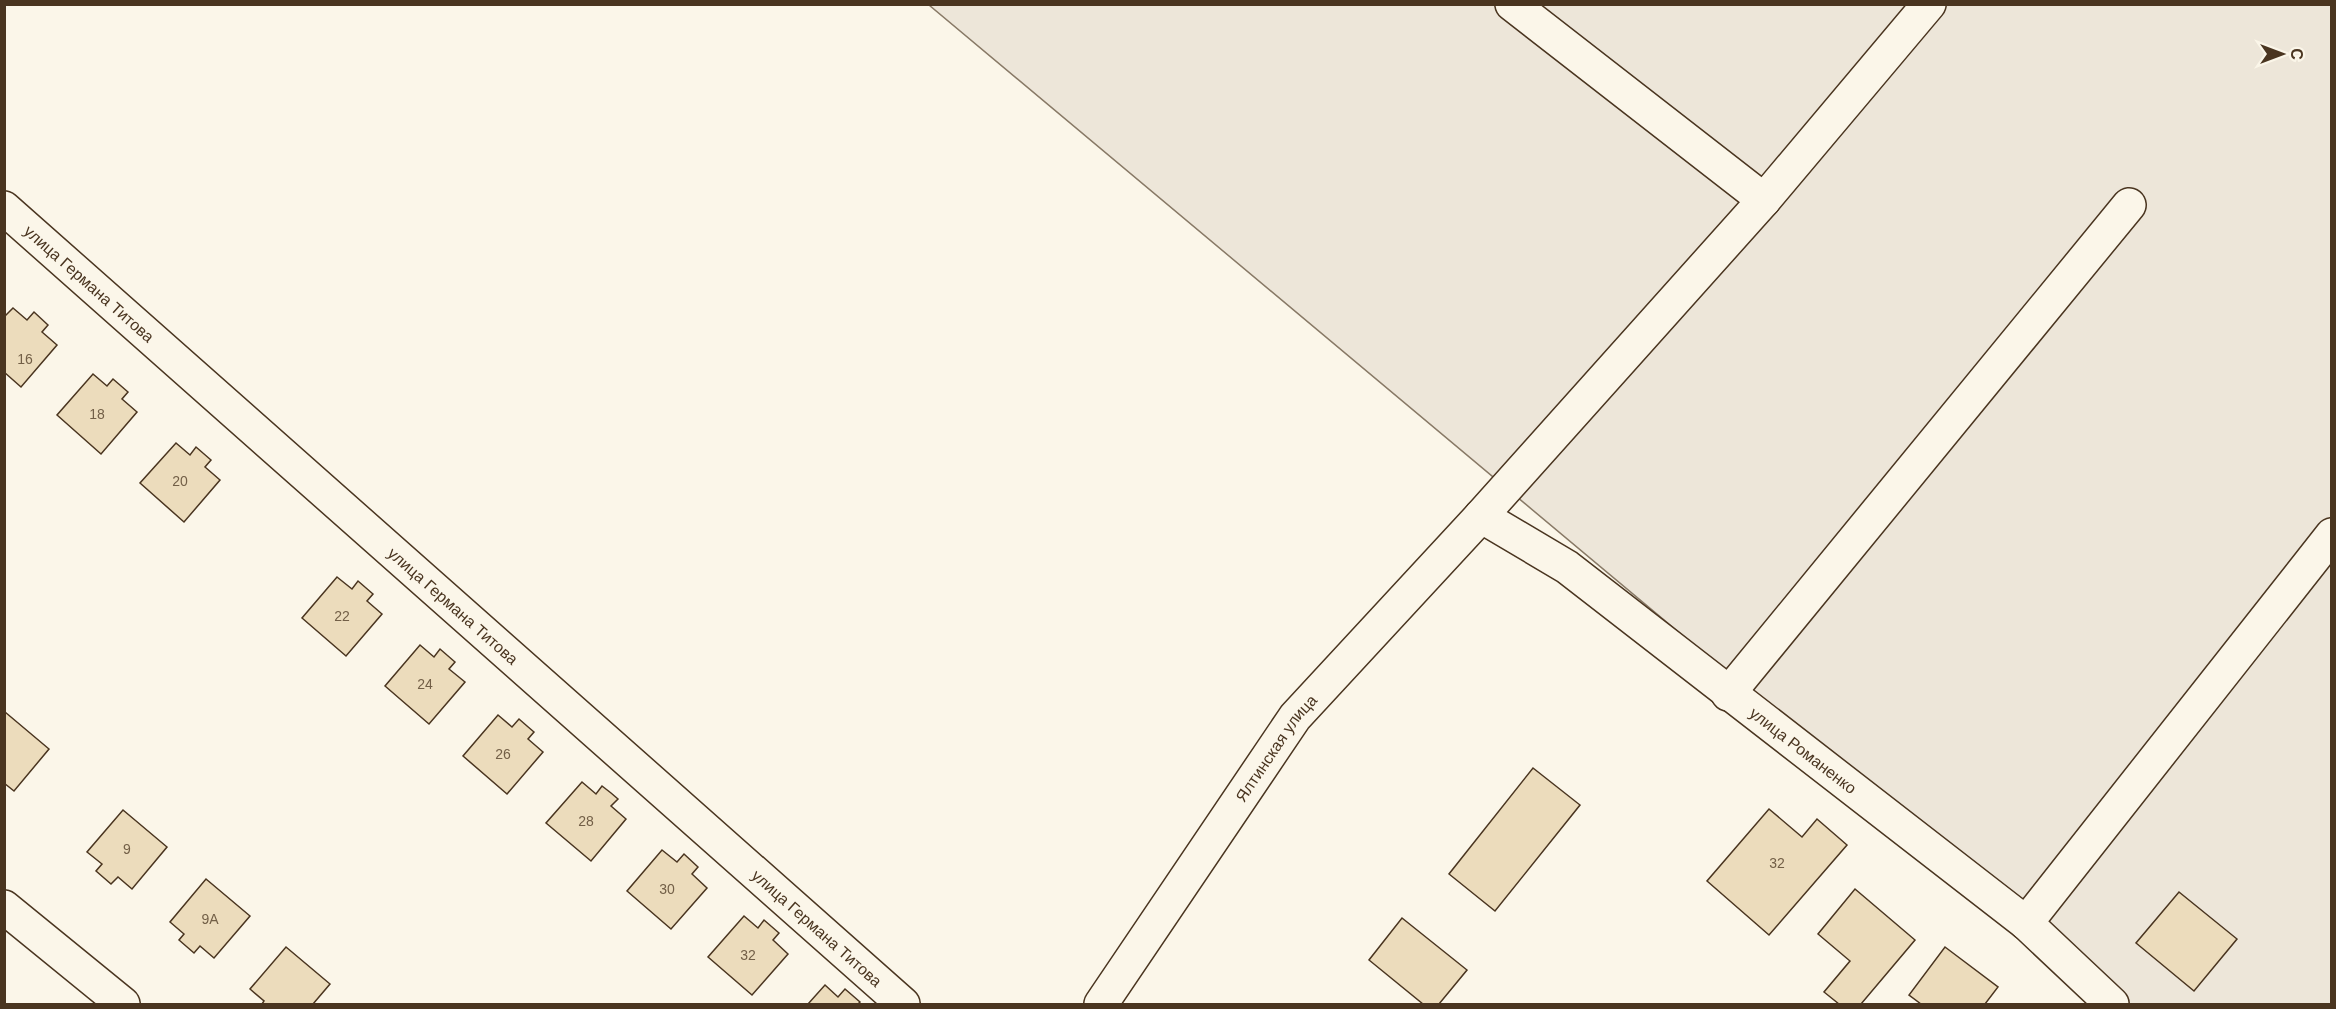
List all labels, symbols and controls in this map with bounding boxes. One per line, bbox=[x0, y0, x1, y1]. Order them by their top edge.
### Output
north arrow bbox=[2252, 24, 2312, 84]
text: С bbox=[2288, 48, 2305, 60]
street label: улица Германа Титова bbox=[21, 222, 158, 345]
house number: 16 bbox=[17, 351, 33, 367]
house number: 18 bbox=[89, 406, 105, 422]
house number: 20 bbox=[172, 473, 188, 489]
street label: улица Германа Титова bbox=[385, 544, 522, 668]
house number: 22 bbox=[334, 608, 350, 624]
house number: 24 bbox=[417, 676, 433, 692]
street label: Ялтинская улица bbox=[1232, 691, 1320, 805]
street label: улица Романенко bbox=[1747, 704, 1860, 797]
house number: 26 bbox=[495, 746, 511, 762]
house number: 28 bbox=[578, 813, 594, 829]
house number: 9 bbox=[123, 841, 131, 857]
house number: 32 bbox=[1769, 855, 1785, 871]
street label: улица Германа Титова bbox=[749, 866, 885, 990]
house number: 30 bbox=[659, 881, 675, 897]
house number: 9А bbox=[201, 911, 219, 927]
house number: 32 bbox=[740, 947, 756, 963]

